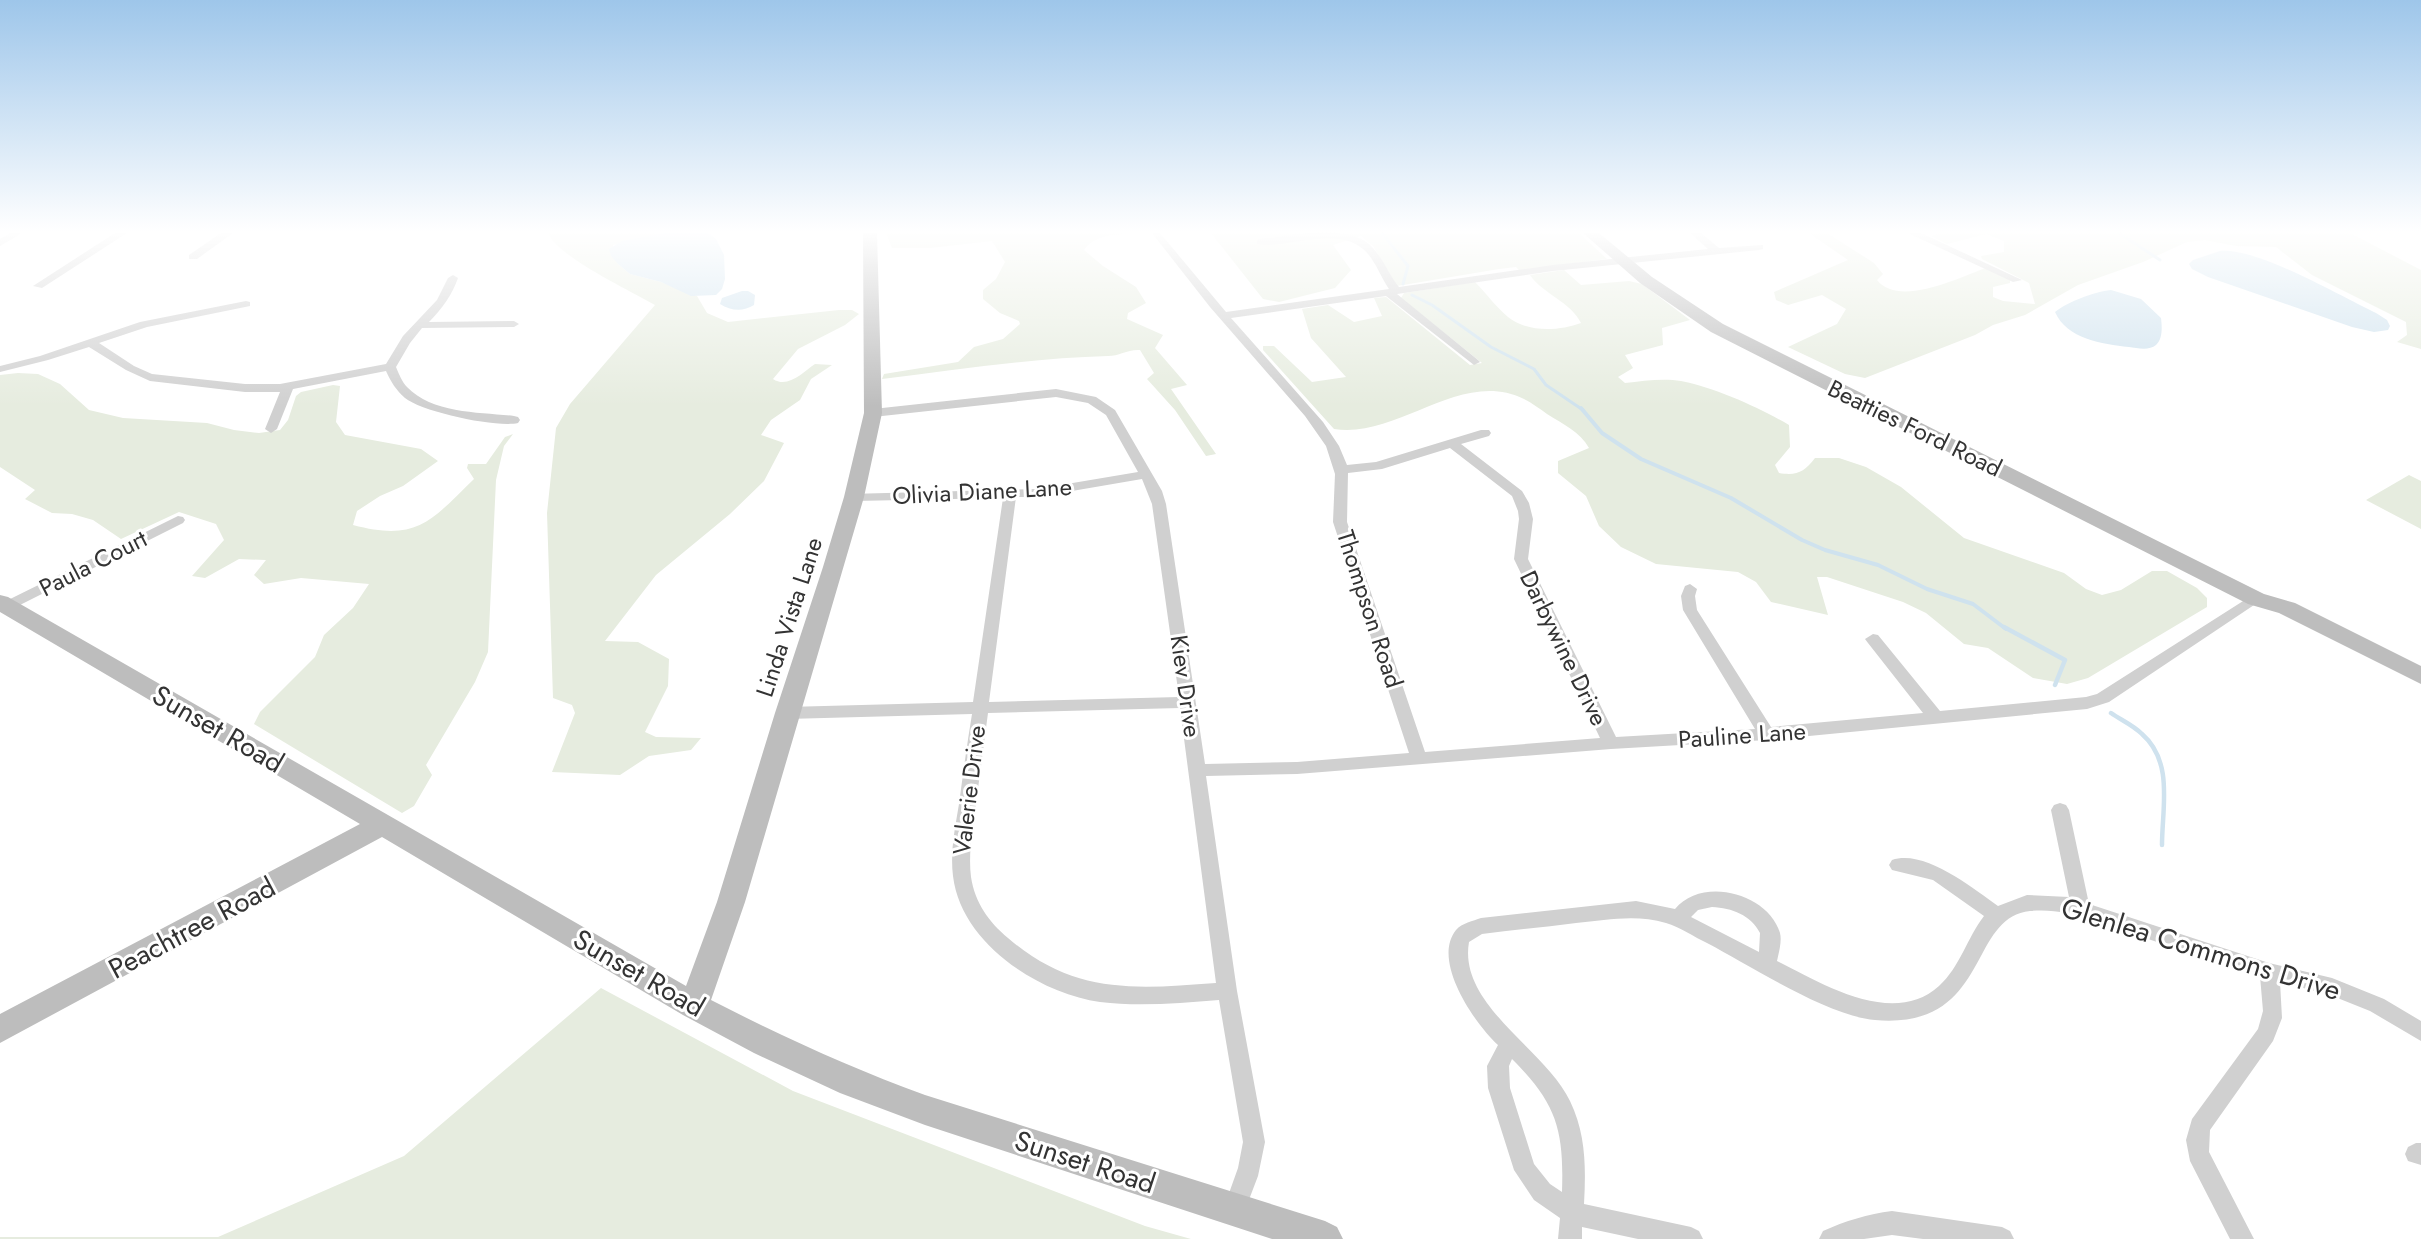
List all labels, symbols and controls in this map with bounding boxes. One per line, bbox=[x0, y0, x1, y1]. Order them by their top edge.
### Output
street label: Beatties Ford Road bbox=[1822, 371, 2008, 485]
street label: Olivia Diane Lane bbox=[891, 469, 1073, 513]
street label: Paula Court bbox=[33, 521, 153, 605]
street label: Thompson Road bbox=[1328, 526, 1412, 692]
street label: Linda Vista Lane bbox=[747, 533, 831, 701]
street label: Darbywine Drive bbox=[1511, 564, 1617, 732]
street label: Kiev Drive bbox=[1162, 633, 1210, 739]
street label: Sunset Road bbox=[145, 675, 291, 783]
street label: Pauline Lane bbox=[1677, 713, 1807, 757]
street label: Valerie Drive bbox=[944, 723, 994, 857]
street label: Peachtree Road bbox=[101, 867, 283, 989]
street label: Glenlea Commons Drive bbox=[2056, 887, 2346, 1011]
street label: Sunset Road bbox=[566, 919, 712, 1027]
street label: Sunset Road bbox=[1009, 1120, 1161, 1204]

